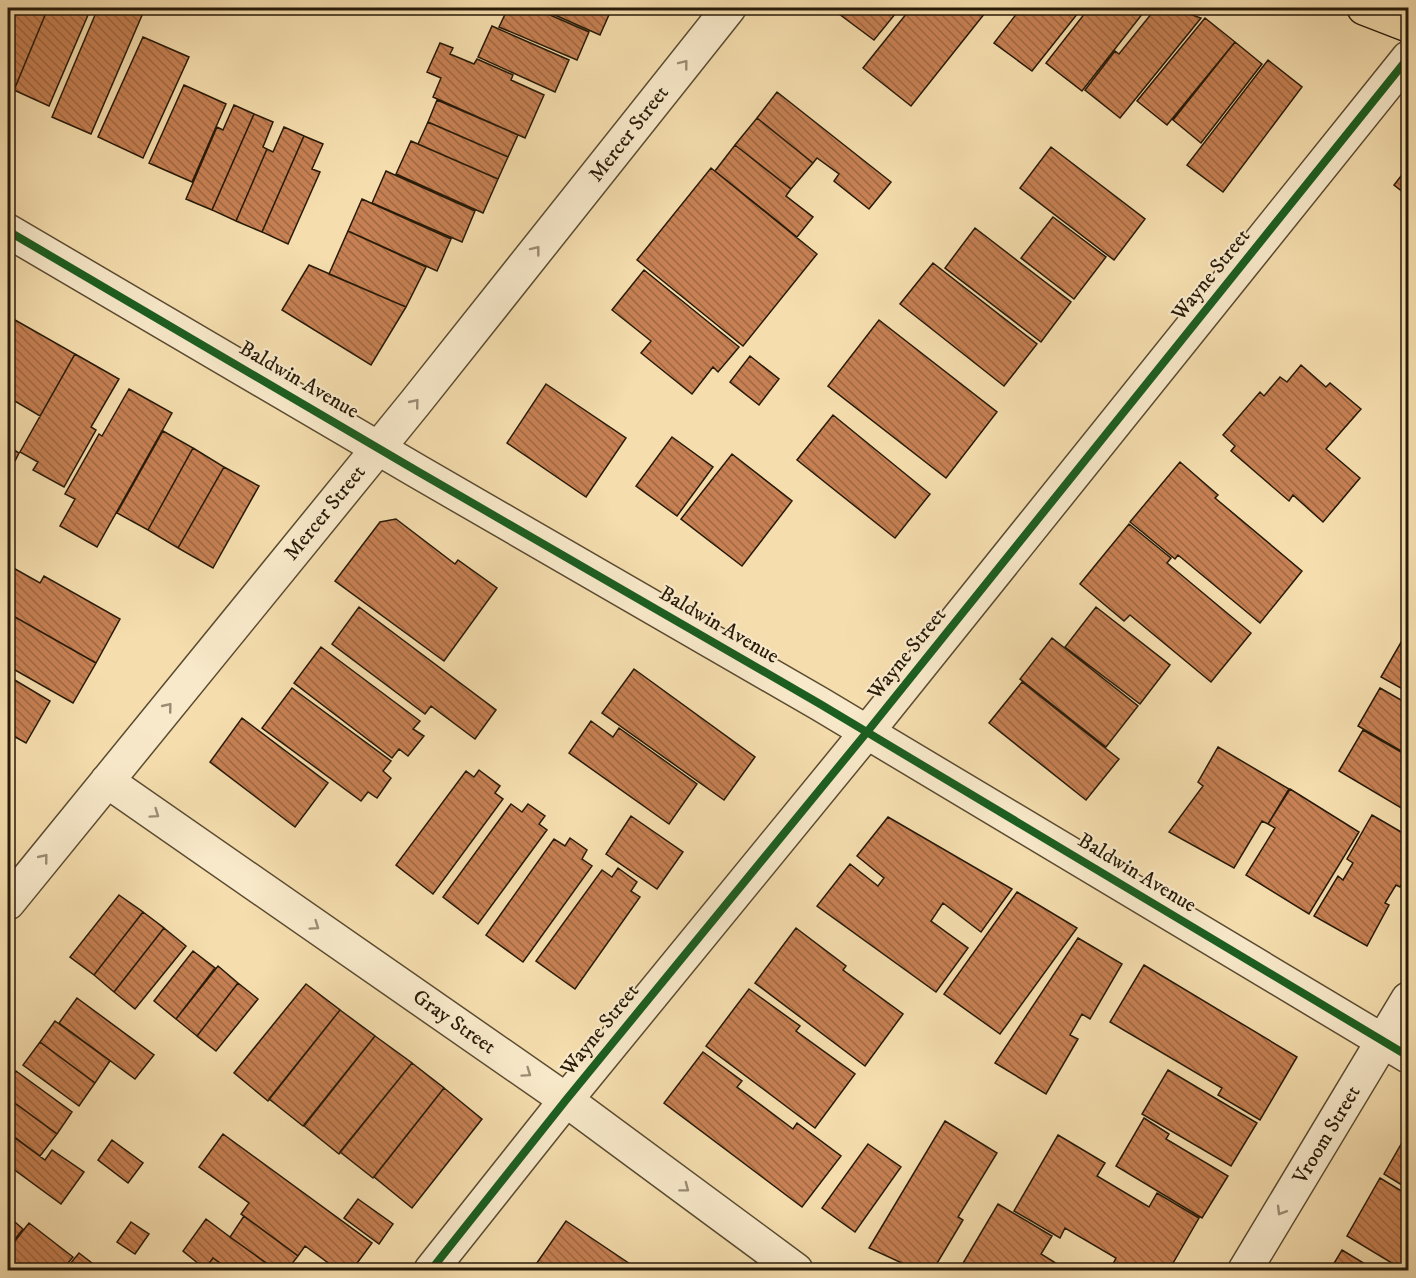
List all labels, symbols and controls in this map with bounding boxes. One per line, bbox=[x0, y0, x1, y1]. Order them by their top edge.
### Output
one-way arrow bbox=[676, 60, 687, 71]
street label: Mercer Street bbox=[583, 80, 675, 187]
street label: Wayne Street bbox=[1165, 224, 1256, 327]
one-way arrow bbox=[529, 246, 540, 257]
street label: Baldwin Avenue bbox=[235, 335, 364, 425]
one-way arrow bbox=[408, 399, 419, 410]
street label: Mercer Street bbox=[279, 460, 371, 566]
street label: Baldwin Avenue bbox=[655, 580, 784, 670]
street label: Wayne Street bbox=[861, 603, 952, 706]
one-way arrow bbox=[160, 703, 171, 714]
one-way arrow bbox=[149, 807, 160, 818]
street label: Baldwin Avenue bbox=[1073, 827, 1201, 919]
one-way arrow bbox=[37, 854, 48, 865]
one-way arrow bbox=[309, 919, 320, 930]
street label: Wayne Street bbox=[554, 979, 645, 1082]
street label: Gray Street bbox=[407, 984, 501, 1060]
one-way arrow bbox=[521, 1066, 532, 1077]
street label: Vroom Street bbox=[1287, 1081, 1367, 1190]
one-way arrow bbox=[678, 1181, 689, 1192]
one-way arrow bbox=[1276, 1205, 1288, 1215]

